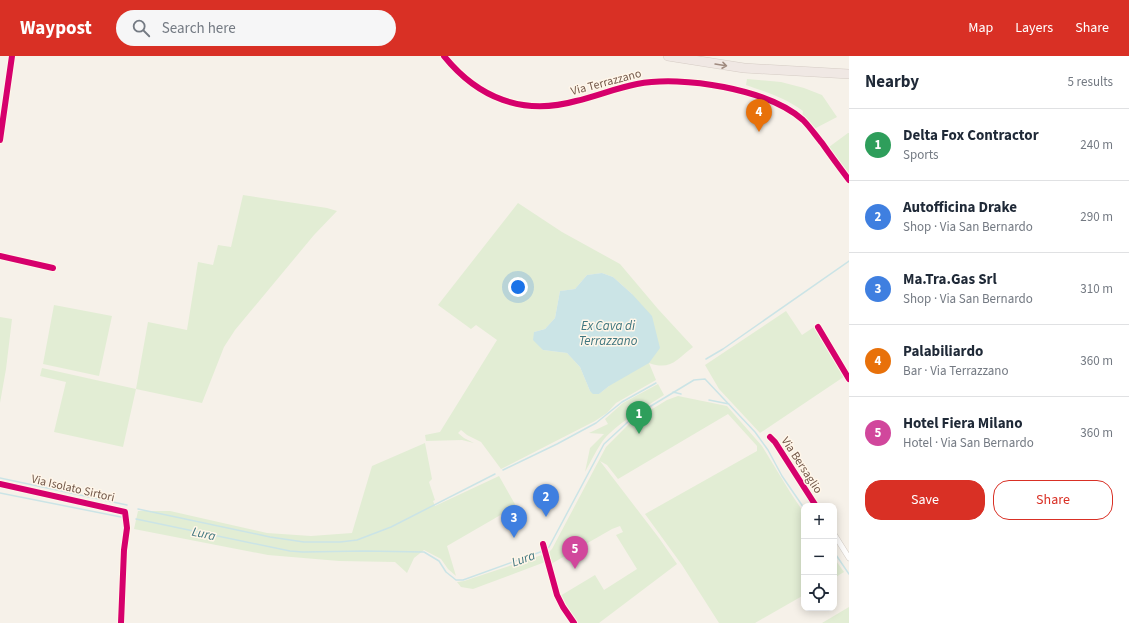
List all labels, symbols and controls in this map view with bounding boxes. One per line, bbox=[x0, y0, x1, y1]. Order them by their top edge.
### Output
search box bbox=[116, 10, 396, 46]
text: Waypost bbox=[20, 15, 92, 42]
icon: search bbox=[130, 17, 152, 39]
text: Search here bbox=[162, 18, 236, 39]
text: Map bbox=[968, 18, 993, 38]
text: Layers bbox=[1015, 18, 1053, 38]
text: Share bbox=[1075, 18, 1109, 38]
one-way arrow bbox=[714, 61, 727, 69]
street label: Via Terrazzano bbox=[569, 65, 643, 100]
text: Nearby bbox=[865, 70, 919, 94]
text: 5 results bbox=[1068, 73, 1113, 91]
pin: 4 bbox=[746, 99, 772, 132]
text: Delta Fox Contractor bbox=[903, 125, 1039, 146]
text: 1 bbox=[875, 136, 881, 154]
text: 240 m bbox=[1080, 136, 1113, 154]
text: Sports bbox=[903, 146, 938, 164]
text: Autofficina Drake bbox=[903, 197, 1017, 218]
text: 2 bbox=[875, 208, 881, 226]
text: 290 m bbox=[1080, 208, 1113, 226]
text: Shop · Via San Bernardo bbox=[903, 218, 1033, 236]
text: Ma.Tra.Gas Srl bbox=[903, 269, 997, 290]
your location bbox=[508, 277, 528, 297]
text: 3 bbox=[875, 280, 881, 298]
text: 310 m bbox=[1080, 280, 1113, 298]
text: Shop · Via San Bernardo bbox=[903, 290, 1033, 308]
water label: Ex Cava di Terrazzano bbox=[579, 317, 638, 350]
text: Palabiliardo bbox=[903, 341, 983, 362]
text: 4 bbox=[875, 352, 881, 370]
text: 360 m bbox=[1080, 352, 1113, 370]
text: Bar · Via Terrazzano bbox=[903, 362, 1008, 380]
pin: 1 bbox=[626, 401, 652, 434]
text: Hotel Fiera Milano bbox=[903, 413, 1022, 434]
text: 5 bbox=[875, 424, 881, 442]
text: 360 m bbox=[1080, 424, 1113, 442]
street label: Via Bersaglio bbox=[777, 434, 826, 497]
text: Hotel · Via San Bernardo bbox=[903, 434, 1034, 452]
street label: Via Isolato Sirtori bbox=[30, 471, 116, 506]
button: Save bbox=[865, 480, 985, 520]
button: Share bbox=[993, 480, 1113, 520]
pin: 2 bbox=[533, 484, 559, 517]
map controls bbox=[801, 503, 837, 611]
button: + bbox=[801, 503, 837, 539]
pin: 3 bbox=[501, 505, 527, 538]
water label: Lura bbox=[190, 523, 217, 545]
pin: 5 bbox=[562, 536, 588, 569]
button: − bbox=[801, 539, 837, 575]
water label: Lura bbox=[509, 546, 538, 571]
button: locate bbox=[801, 575, 837, 611]

